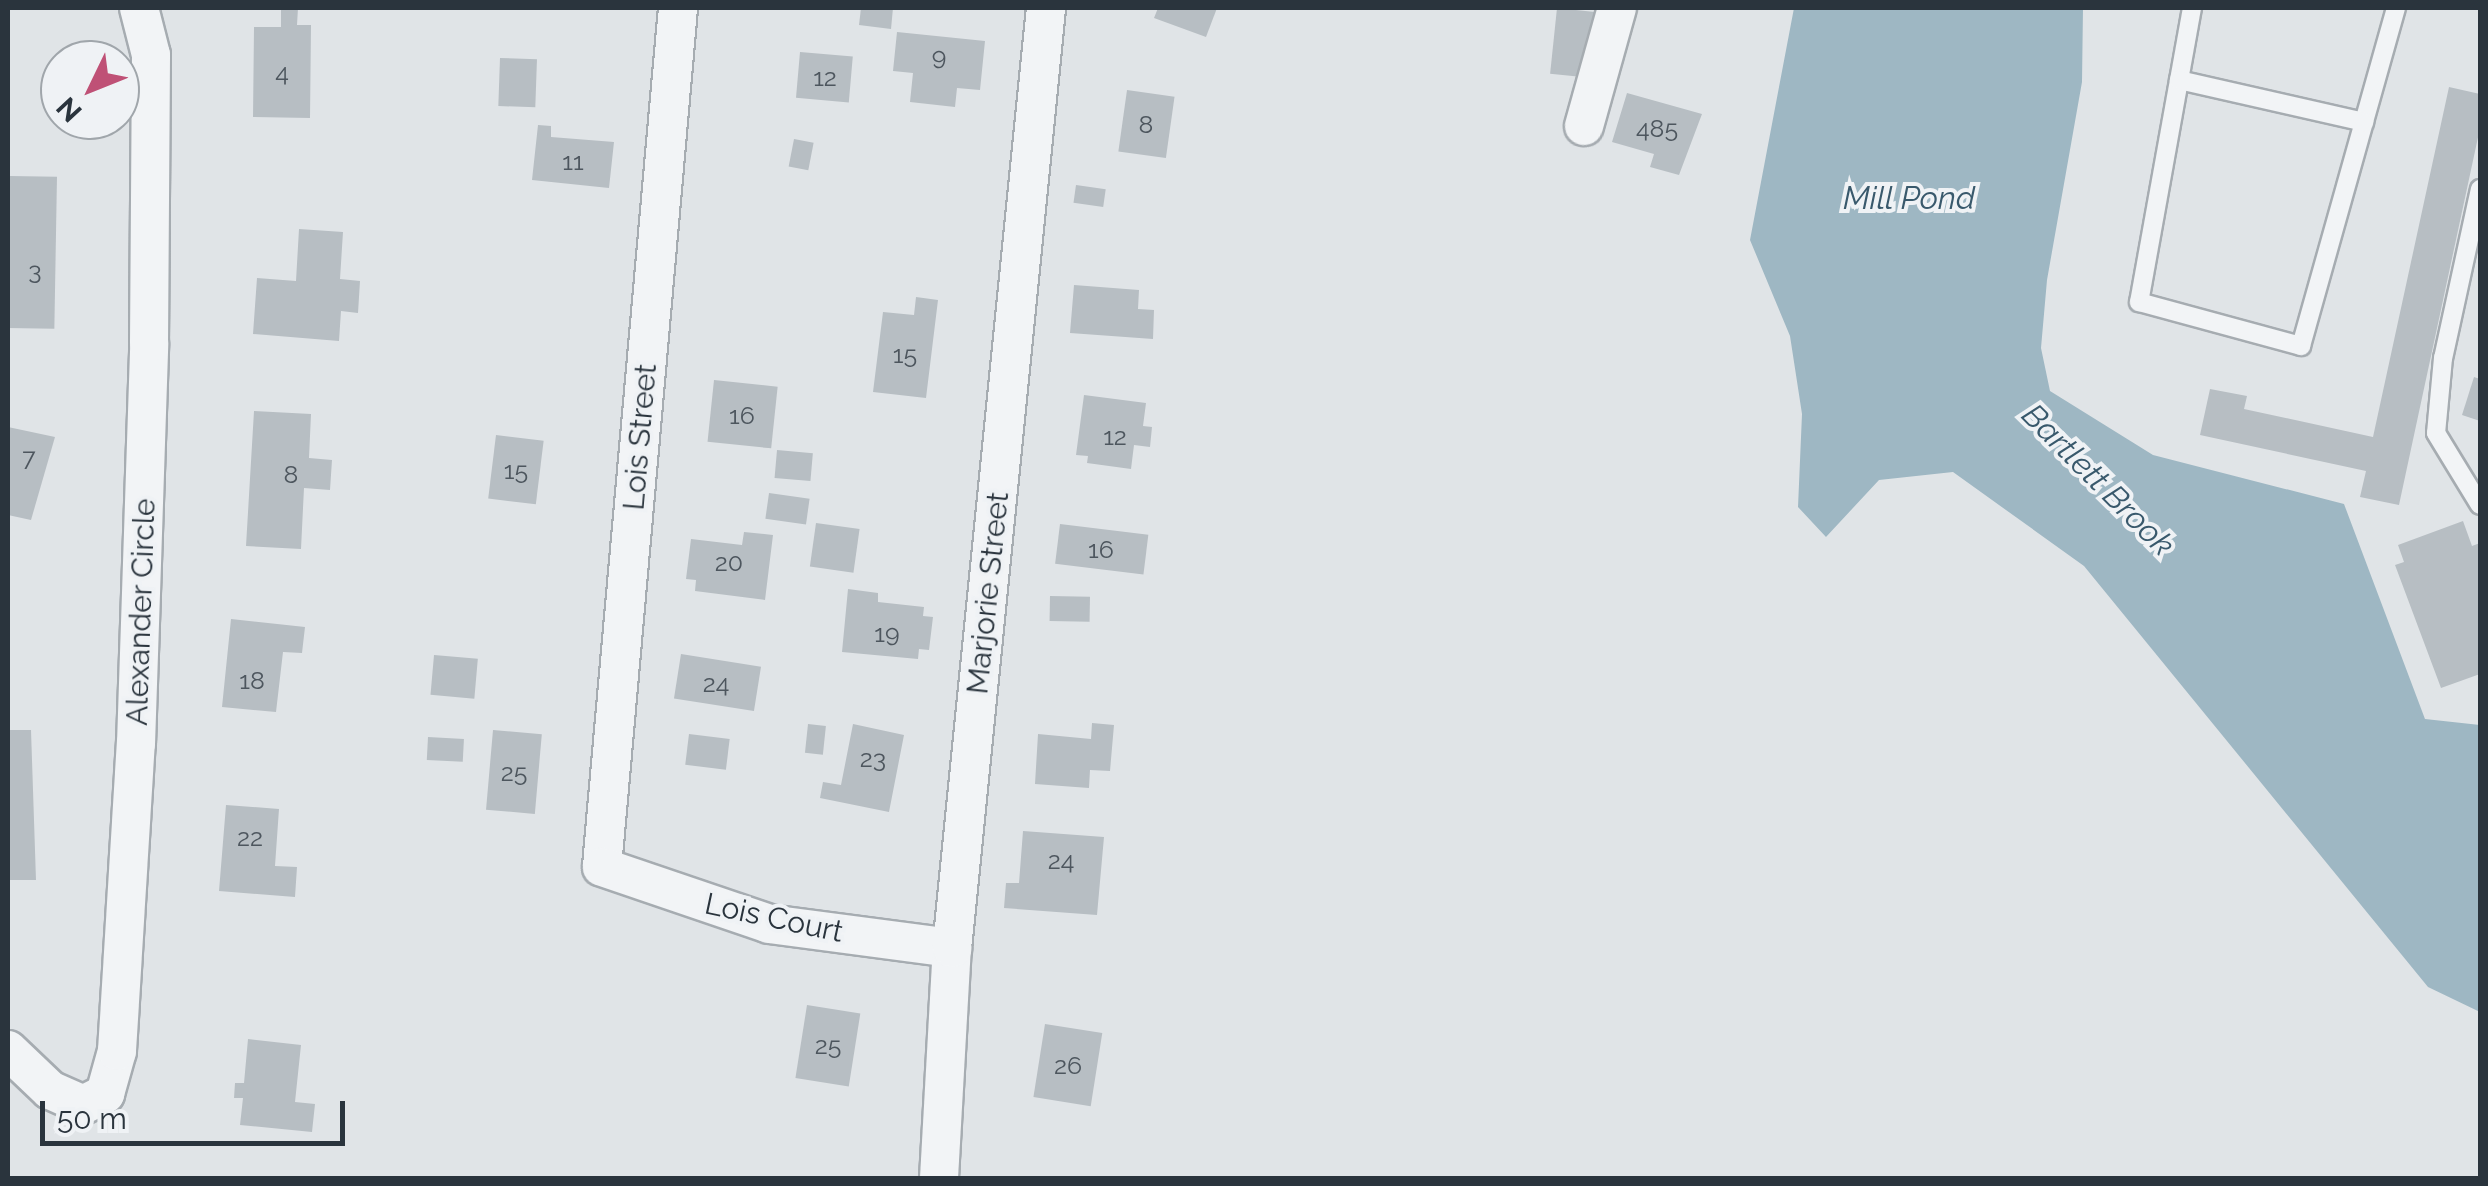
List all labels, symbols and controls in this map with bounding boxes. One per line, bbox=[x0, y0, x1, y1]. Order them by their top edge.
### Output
north arrow bbox=[40, 40, 140, 140]
house number: 9 bbox=[932, 41, 946, 71]
house number: 4 bbox=[275, 57, 289, 87]
house number: 12 bbox=[813, 62, 837, 92]
text: N bbox=[50, 90, 89, 129]
house number: 8 bbox=[1139, 109, 1153, 139]
house number: 485 bbox=[1636, 113, 1678, 143]
house number: 11 bbox=[562, 146, 584, 176]
water label: Mill Pond bbox=[1843, 179, 1975, 217]
house number: 3 bbox=[28, 255, 42, 285]
house number: 15 bbox=[893, 339, 917, 369]
street label: Lois Street bbox=[616, 362, 664, 512]
water label: Bartlett Brook bbox=[2014, 396, 2182, 564]
house number: 16 bbox=[729, 400, 755, 430]
house number: 12 bbox=[1103, 421, 1127, 451]
house number: 7 bbox=[22, 442, 36, 472]
house number: 15 bbox=[504, 455, 528, 485]
house number: 8 bbox=[284, 459, 298, 489]
street label: Marjorie Street bbox=[959, 490, 1017, 696]
street label: Alexander Circle bbox=[119, 497, 163, 727]
house number: 16 bbox=[1088, 534, 1114, 564]
house number: 20 bbox=[715, 547, 743, 577]
house number: 19 bbox=[874, 618, 900, 648]
house number: 18 bbox=[239, 665, 265, 695]
house number: 24 bbox=[703, 668, 729, 698]
house number: 23 bbox=[860, 743, 886, 773]
house number: 25 bbox=[501, 757, 527, 787]
house number: 22 bbox=[237, 822, 263, 852]
house number: 24 bbox=[1048, 845, 1074, 875]
street label: Lois Court bbox=[702, 886, 846, 950]
house number: 25 bbox=[815, 1030, 841, 1060]
house number: 26 bbox=[1054, 1050, 1082, 1080]
scale bar bbox=[45, 1081, 350, 1143]
text: 50 m bbox=[57, 1101, 127, 1136]

